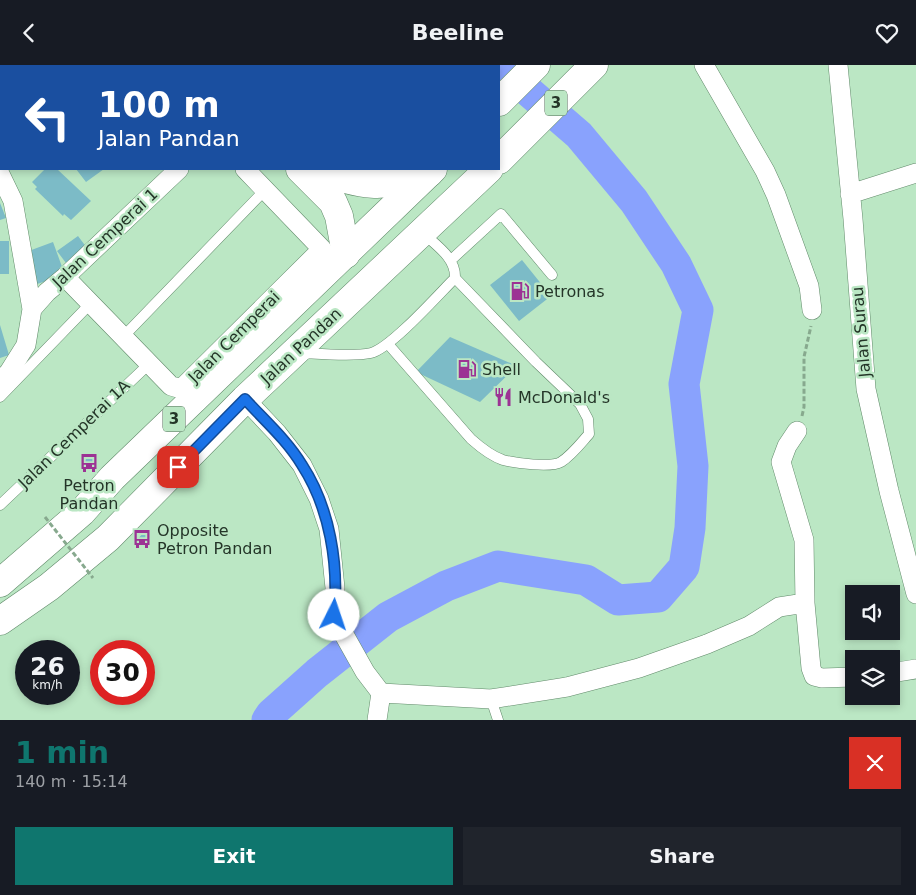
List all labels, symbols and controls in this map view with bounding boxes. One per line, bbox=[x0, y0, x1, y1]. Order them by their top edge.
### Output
icon: back bbox=[15, 19, 43, 47]
icon: heart bbox=[873, 19, 901, 47]
text: Beeline bbox=[412, 20, 504, 45]
icon: left bbox=[15, 85, 80, 150]
text: 100 m bbox=[98, 85, 220, 125]
road number: 3 bbox=[545, 91, 567, 115]
text: Jalan Pandan bbox=[98, 126, 240, 151]
street label: Jalan Cemperai 1 bbox=[48, 184, 161, 292]
fuel station icon: Petronas bbox=[509, 280, 531, 302]
place label: Petronas bbox=[535, 282, 605, 301]
street label: Jalan Surau bbox=[848, 286, 875, 379]
street label: Jalan Cemperai bbox=[184, 287, 284, 387]
street label: Jalan Pandan bbox=[256, 304, 345, 389]
fuel station icon: Shell bbox=[456, 358, 478, 380]
place label: Shell bbox=[482, 360, 521, 379]
street label: Jalan Cemperai 1A bbox=[14, 376, 134, 493]
restaurant icon: McDonald's bbox=[492, 386, 514, 408]
place label: McDonald's bbox=[518, 388, 610, 407]
road number: 3 bbox=[163, 407, 185, 431]
pin bbox=[157, 446, 199, 488]
bus stop icon: Petron Pandan bbox=[78, 452, 100, 474]
icon: arrive bbox=[164, 453, 192, 481]
place label: Petron Pandan bbox=[60, 476, 118, 513]
place label: Opposite Petron Pandan bbox=[157, 521, 272, 558]
bus stop icon: Opposite Petron Pandan bbox=[131, 528, 153, 550]
map controls bbox=[845, 585, 900, 705]
button: sound bbox=[845, 585, 900, 640]
position arrow bbox=[307, 588, 359, 640]
speed limit sign: 30 bbox=[90, 640, 155, 705]
button: layers bbox=[845, 650, 900, 705]
text: 26 bbox=[30, 652, 65, 681]
text: km/h bbox=[32, 678, 63, 692]
text: 1 min bbox=[15, 735, 109, 770]
button: close bbox=[849, 737, 901, 789]
text: 140 m · 15:14 bbox=[15, 772, 128, 791]
button: Exit bbox=[15, 827, 453, 885]
button: Share bbox=[463, 827, 901, 885]

